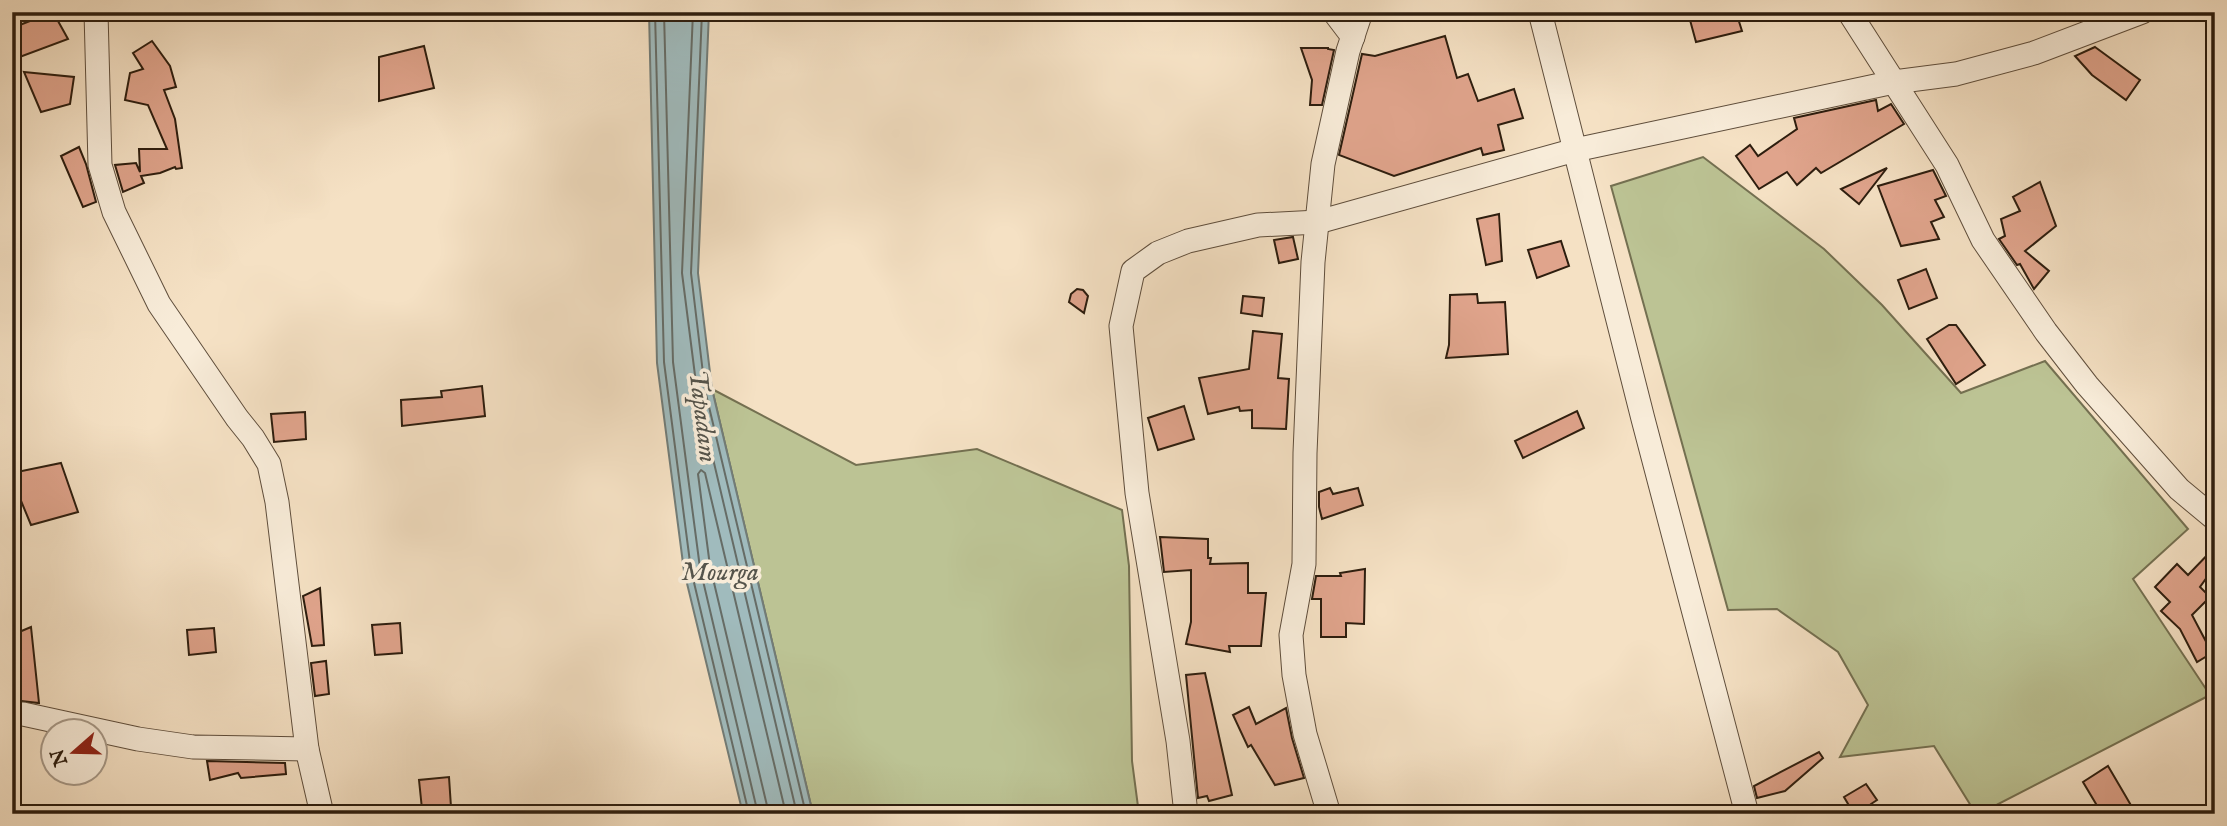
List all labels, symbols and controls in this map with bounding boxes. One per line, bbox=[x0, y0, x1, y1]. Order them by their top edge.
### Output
water label: Tapadam bbox=[680, 368, 725, 464]
water label: Mourga bbox=[681, 556, 759, 590]
north arrow bbox=[38, 718, 108, 788]
text: N bbox=[46, 745, 74, 770]

